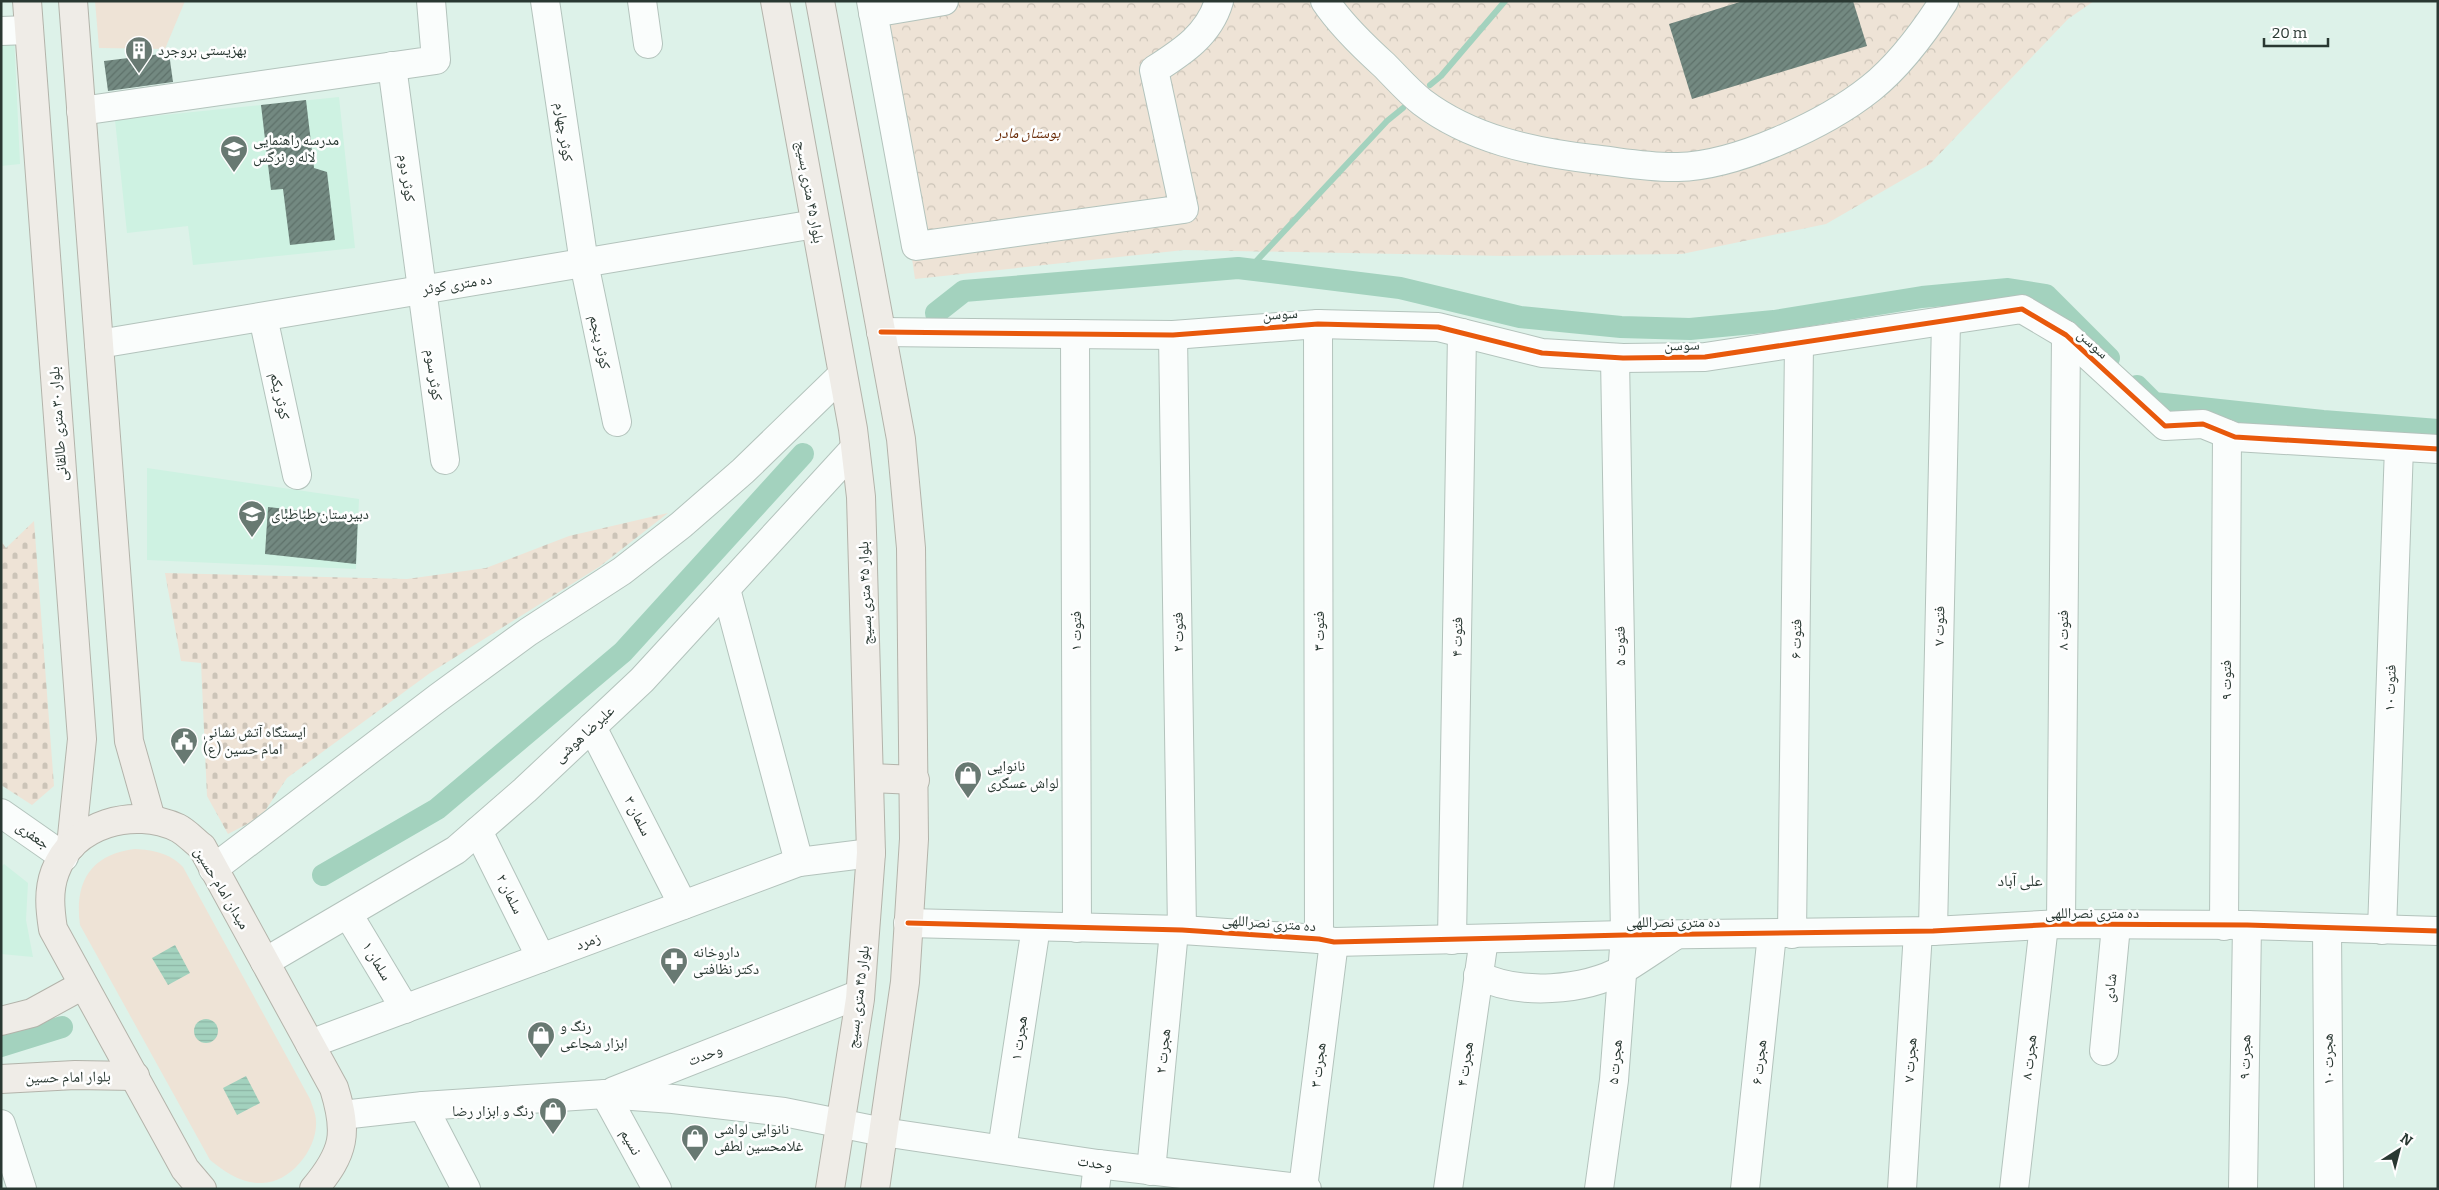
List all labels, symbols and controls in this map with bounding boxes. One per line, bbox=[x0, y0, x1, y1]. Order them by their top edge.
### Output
scale bar bbox=[2264, 15, 2328, 47]
text: 20 m bbox=[2272, 24, 2308, 42]
building icon: بهزیستی بروجرد bbox=[124, 35, 154, 74]
place label: بهزیستی بروجرد bbox=[158, 41, 247, 60]
street label: کوثر چهارم bbox=[550, 101, 577, 163]
park label: بوستان مادر bbox=[995, 124, 1061, 142]
place label: مدرسه راهنمایی لاله و نرگس bbox=[253, 131, 339, 167]
school or university icon: مدرسه راهنمایی لاله و نرگس bbox=[219, 134, 249, 173]
street label: بلوار ۴۵ متری بسیج bbox=[791, 139, 828, 245]
street label: کوثر دوم bbox=[394, 153, 419, 203]
street label: ده متری کوثر bbox=[420, 270, 493, 300]
street label: سوسن bbox=[1262, 304, 1299, 325]
street label: کوثر پنجم bbox=[585, 313, 615, 371]
street label: سوسن bbox=[2073, 325, 2112, 363]
street label: سوسن bbox=[1664, 336, 1700, 355]
street label: کوثر سوم bbox=[421, 348, 447, 402]
street label: بلوار ۳۰ متری طالقانی bbox=[45, 366, 72, 482]
street label: کوثر یکم bbox=[265, 371, 294, 421]
school or university icon: دبیرستان طباطبای bbox=[237, 499, 267, 538]
place label: دبیرستان طباطبای bbox=[271, 505, 369, 524]
street label: بلوار ۴۵ متری بسیج bbox=[854, 541, 877, 645]
street label: فتوت ۷ bbox=[1930, 606, 1948, 646]
street label: فتوت ۸ bbox=[2054, 610, 2072, 650]
street label: فتوت ۱ bbox=[1067, 611, 1085, 651]
street label: فتوت ۳ bbox=[1310, 611, 1328, 651]
street label: فتوت ۲ bbox=[1169, 612, 1187, 652]
street label: فتوت ۴ bbox=[1448, 617, 1466, 657]
street label: فتوت ۶ bbox=[1787, 619, 1805, 659]
street label: فتوت ۵ bbox=[1611, 626, 1629, 666]
street label: فتوت ۹ bbox=[2217, 660, 2235, 700]
street label: فتوت ۱۰ bbox=[2380, 664, 2400, 712]
street label: علیرضا هوشی bbox=[550, 701, 619, 767]
place label: ایستگاه آتش نشانی امام حسین (ع) bbox=[203, 723, 306, 759]
public building icon: ایستگاه آتش نشانی امام حسین (ع) bbox=[169, 726, 199, 765]
place label: نانوایی لواش عسگری bbox=[987, 757, 1059, 793]
shop icon: نانوایی لواش عسگری bbox=[953, 760, 983, 799]
street label: سلمان ۳ bbox=[620, 793, 656, 839]
street label: جعفری bbox=[12, 817, 54, 854]
street label: میدان امام حسین bbox=[189, 844, 254, 933]
street label: سلمان ۲ bbox=[492, 871, 527, 917]
district label: علی آباد bbox=[1997, 871, 2043, 891]
street label: ده متری نصراللهی bbox=[2045, 904, 2139, 923]
street label: ده متری نصراللهی bbox=[1221, 911, 1317, 936]
street label: ده متری نصراللهی bbox=[1626, 913, 1720, 932]
street label: زمرد bbox=[573, 928, 603, 954]
street label: سلمان ۱ bbox=[358, 938, 396, 984]
place label: داروخانه دکتر نظافتی bbox=[693, 943, 759, 979]
street label: بلوار ۴۵ متری بسیج bbox=[843, 944, 874, 1050]
pharmacy icon: داروخانه دکتر نظافتی bbox=[659, 946, 689, 985]
street label: شادی bbox=[2100, 972, 2121, 1004]
street label: هجرت ۱ bbox=[1007, 1014, 1031, 1062]
place label: رنگ و ابزار شجاعی bbox=[560, 1017, 628, 1053]
shop icon: رنگ و ابزار شجاعی bbox=[526, 1020, 556, 1059]
street label: هجرت ۲ bbox=[1152, 1028, 1174, 1074]
street label: هجرت ۱۰ bbox=[2319, 1033, 2337, 1085]
street label: هجرت ۸ bbox=[2018, 1034, 2040, 1080]
street label: هجرت ۹ bbox=[2236, 1034, 2254, 1080]
street label: هجرت ۷ bbox=[1899, 1037, 1921, 1083]
street label: هجرت ۵ bbox=[1604, 1039, 1626, 1085]
street label: هجرت ۶ bbox=[1748, 1039, 1770, 1085]
street label: وحدت bbox=[685, 1040, 725, 1070]
street label: هجرت ۴ bbox=[1453, 1040, 1477, 1088]
street label: هجرت ۳ bbox=[1306, 1042, 1330, 1088]
street label: بلوار امام حسین bbox=[25, 1067, 111, 1088]
shop icon: رنگ و ابزار رضا bbox=[538, 1096, 568, 1135]
place label: رنگ و ابزار رضا bbox=[452, 1102, 534, 1120]
place label: نانوایی لواشی غلامحسین لطفی bbox=[714, 1120, 804, 1156]
shop icon: نانوایی لواشی غلامحسین لطفی bbox=[680, 1123, 710, 1162]
north arrow bbox=[2374, 1125, 2424, 1175]
street label: نسیم bbox=[616, 1126, 646, 1159]
text: N bbox=[2397, 1130, 2416, 1150]
street label: وحدت bbox=[1076, 1151, 1114, 1175]

